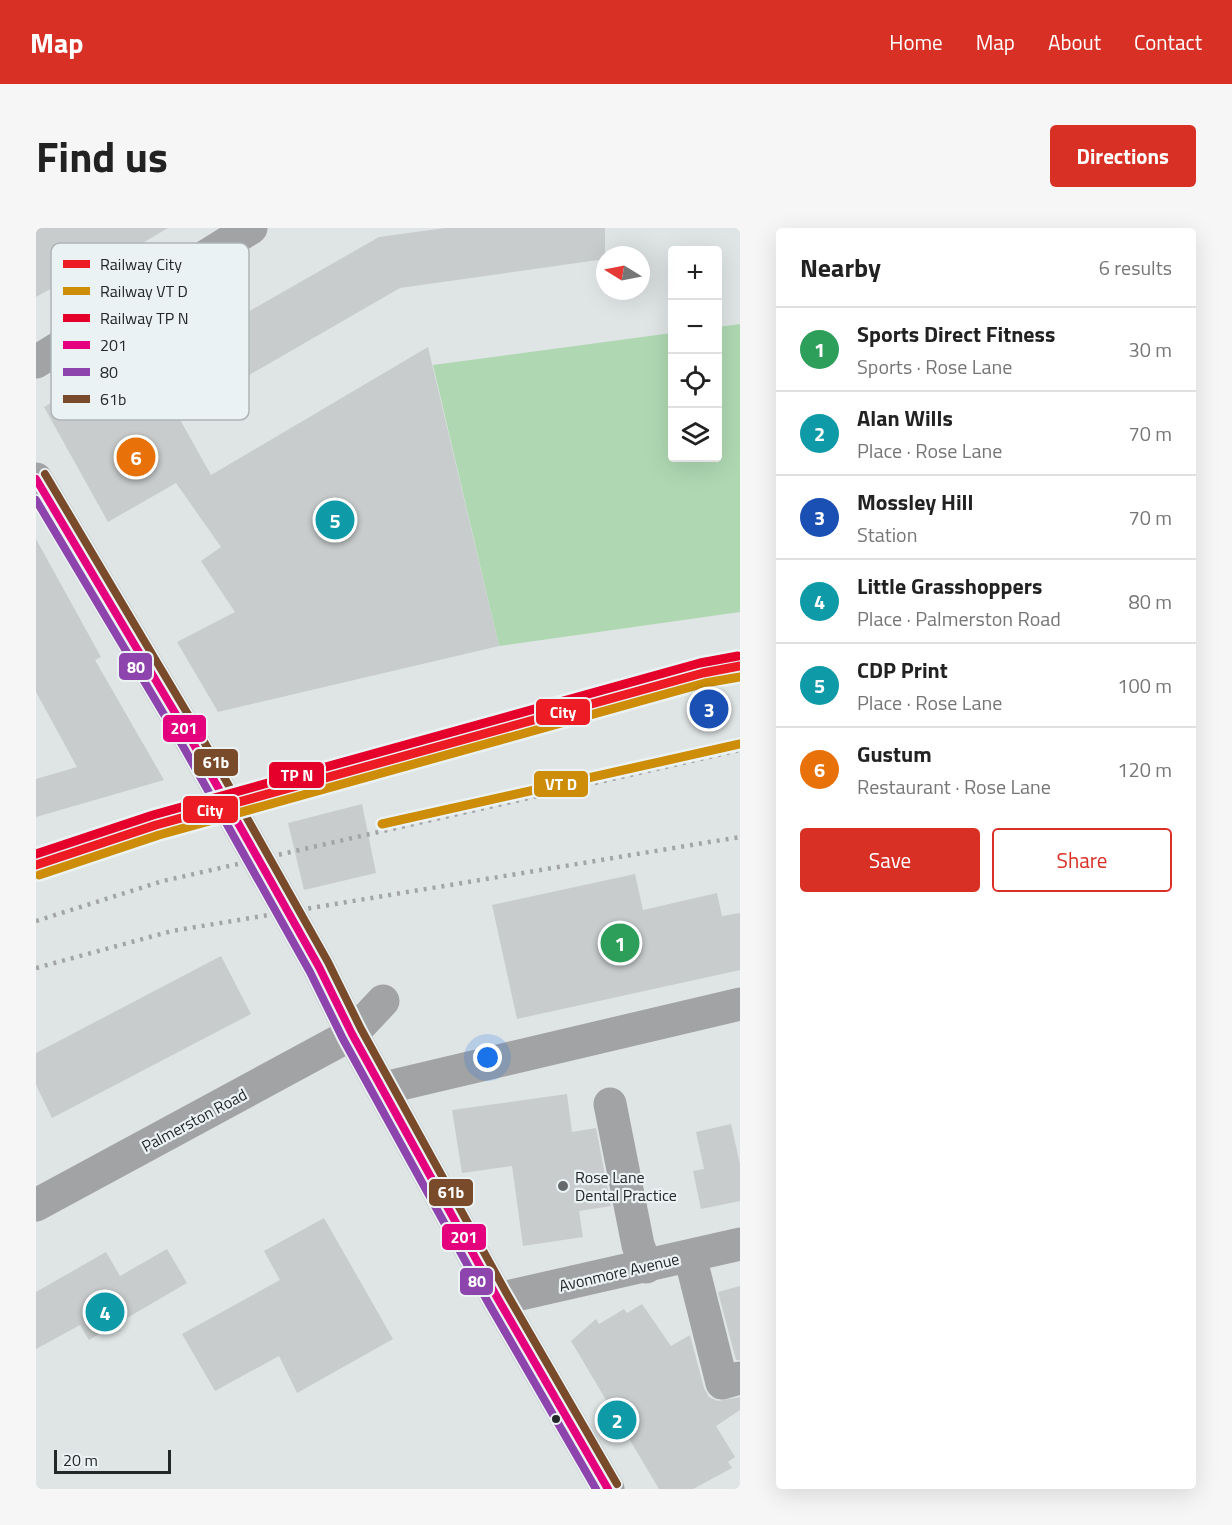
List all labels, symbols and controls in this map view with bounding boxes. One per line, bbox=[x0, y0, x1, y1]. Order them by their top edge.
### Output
text: Map bbox=[30, 21, 84, 64]
text: Home bbox=[889, 26, 943, 58]
text: Map bbox=[976, 26, 1015, 58]
text: About bbox=[1048, 26, 1101, 58]
text: Contact bbox=[1134, 26, 1202, 58]
text: Find us bbox=[36, 124, 168, 188]
button: Directions bbox=[1050, 125, 1196, 187]
legend bbox=[51, 243, 249, 420]
north arrow bbox=[596, 246, 650, 300]
map controls bbox=[668, 246, 722, 462]
button: + bbox=[668, 246, 722, 300]
text: Nearby bbox=[800, 248, 881, 287]
text: Railway City bbox=[100, 252, 182, 276]
text: 6 results bbox=[1099, 252, 1172, 283]
text: Railway VT D bbox=[100, 279, 188, 303]
button: − bbox=[668, 300, 722, 354]
text: Railway TP N bbox=[100, 306, 189, 330]
text: Sports Direct Fitness bbox=[857, 317, 1055, 351]
text: 201 bbox=[100, 333, 127, 357]
text: 1 bbox=[814, 334, 825, 365]
text: 30 m bbox=[1128, 334, 1172, 365]
text: Sports · Rose Lane bbox=[857, 351, 1012, 382]
button: locate bbox=[668, 354, 722, 408]
text: 80 bbox=[100, 360, 118, 384]
text: 61b bbox=[100, 387, 126, 411]
text: Alan Wills bbox=[857, 401, 953, 435]
button: layers bbox=[668, 408, 722, 462]
text: 2 bbox=[814, 418, 825, 449]
text: 70 m bbox=[1128, 418, 1172, 449]
pin: 6 bbox=[116, 434, 156, 480]
text: Place · Rose Lane bbox=[857, 435, 1002, 466]
text: Mossley Hill bbox=[857, 485, 974, 519]
pin: 5 bbox=[316, 498, 354, 542]
text: 3 bbox=[814, 502, 825, 533]
text: 70 m bbox=[1128, 502, 1172, 533]
text: Station bbox=[857, 519, 917, 550]
text: Little Grasshoppers bbox=[857, 569, 1042, 603]
text: 4 bbox=[814, 586, 825, 617]
text: 80 m bbox=[1128, 586, 1172, 617]
text: Place · Palmerston Road bbox=[857, 603, 1061, 634]
line badge: 80 bbox=[118, 652, 153, 681]
text: CDP Print bbox=[857, 653, 948, 687]
text: 80 bbox=[127, 655, 145, 679]
text: 5 bbox=[814, 670, 825, 701]
text: 100 m bbox=[1117, 670, 1172, 701]
pin: 3 bbox=[690, 686, 728, 732]
text: Place · Rose Lane bbox=[857, 687, 1002, 718]
line badge: City bbox=[535, 698, 591, 726]
text: City bbox=[550, 700, 576, 724]
line badge: 201 bbox=[162, 714, 207, 743]
text: 201 bbox=[171, 716, 197, 740]
text: Gustum bbox=[857, 737, 932, 771]
line badge: 61b bbox=[193, 748, 239, 777]
text: 61b bbox=[203, 750, 230, 774]
text: 6 bbox=[814, 754, 825, 785]
text: 120 m bbox=[1117, 754, 1172, 785]
line badge: TP N bbox=[268, 761, 325, 789]
text: TP N bbox=[281, 763, 313, 787]
line badge: VT D bbox=[533, 770, 589, 798]
text: Restaurant · Rose Lane bbox=[857, 771, 1051, 802]
text: VT D bbox=[545, 772, 577, 796]
line badge: City bbox=[182, 795, 239, 824]
text: City bbox=[197, 798, 223, 822]
button: Save bbox=[800, 828, 980, 892]
button: Share bbox=[992, 828, 1172, 892]
pin: 1 bbox=[600, 920, 640, 966]
your location bbox=[473, 1043, 502, 1072]
street label: Palmerston Road bbox=[137, 1082, 251, 1158]
place label: Rose Lane Dental Practice bbox=[575, 1165, 677, 1207]
line badge: 61b bbox=[428, 1178, 474, 1207]
marker: Rose Lane Dental Practice bbox=[556, 1179, 570, 1193]
text: 61b bbox=[438, 1180, 465, 1204]
line badge: 201 bbox=[441, 1223, 487, 1251]
text: 201 bbox=[451, 1225, 477, 1249]
street label: Avonmore Avenue bbox=[557, 1247, 681, 1297]
line badge: 80 bbox=[459, 1267, 494, 1296]
text: 80 bbox=[468, 1269, 486, 1293]
pin: 4 bbox=[86, 1290, 124, 1334]
pin: 2 bbox=[598, 1398, 636, 1442]
unlabelled marker bbox=[550, 1413, 562, 1425]
scale bar bbox=[54, 1447, 171, 1474]
text: 20 m bbox=[63, 1448, 98, 1472]

